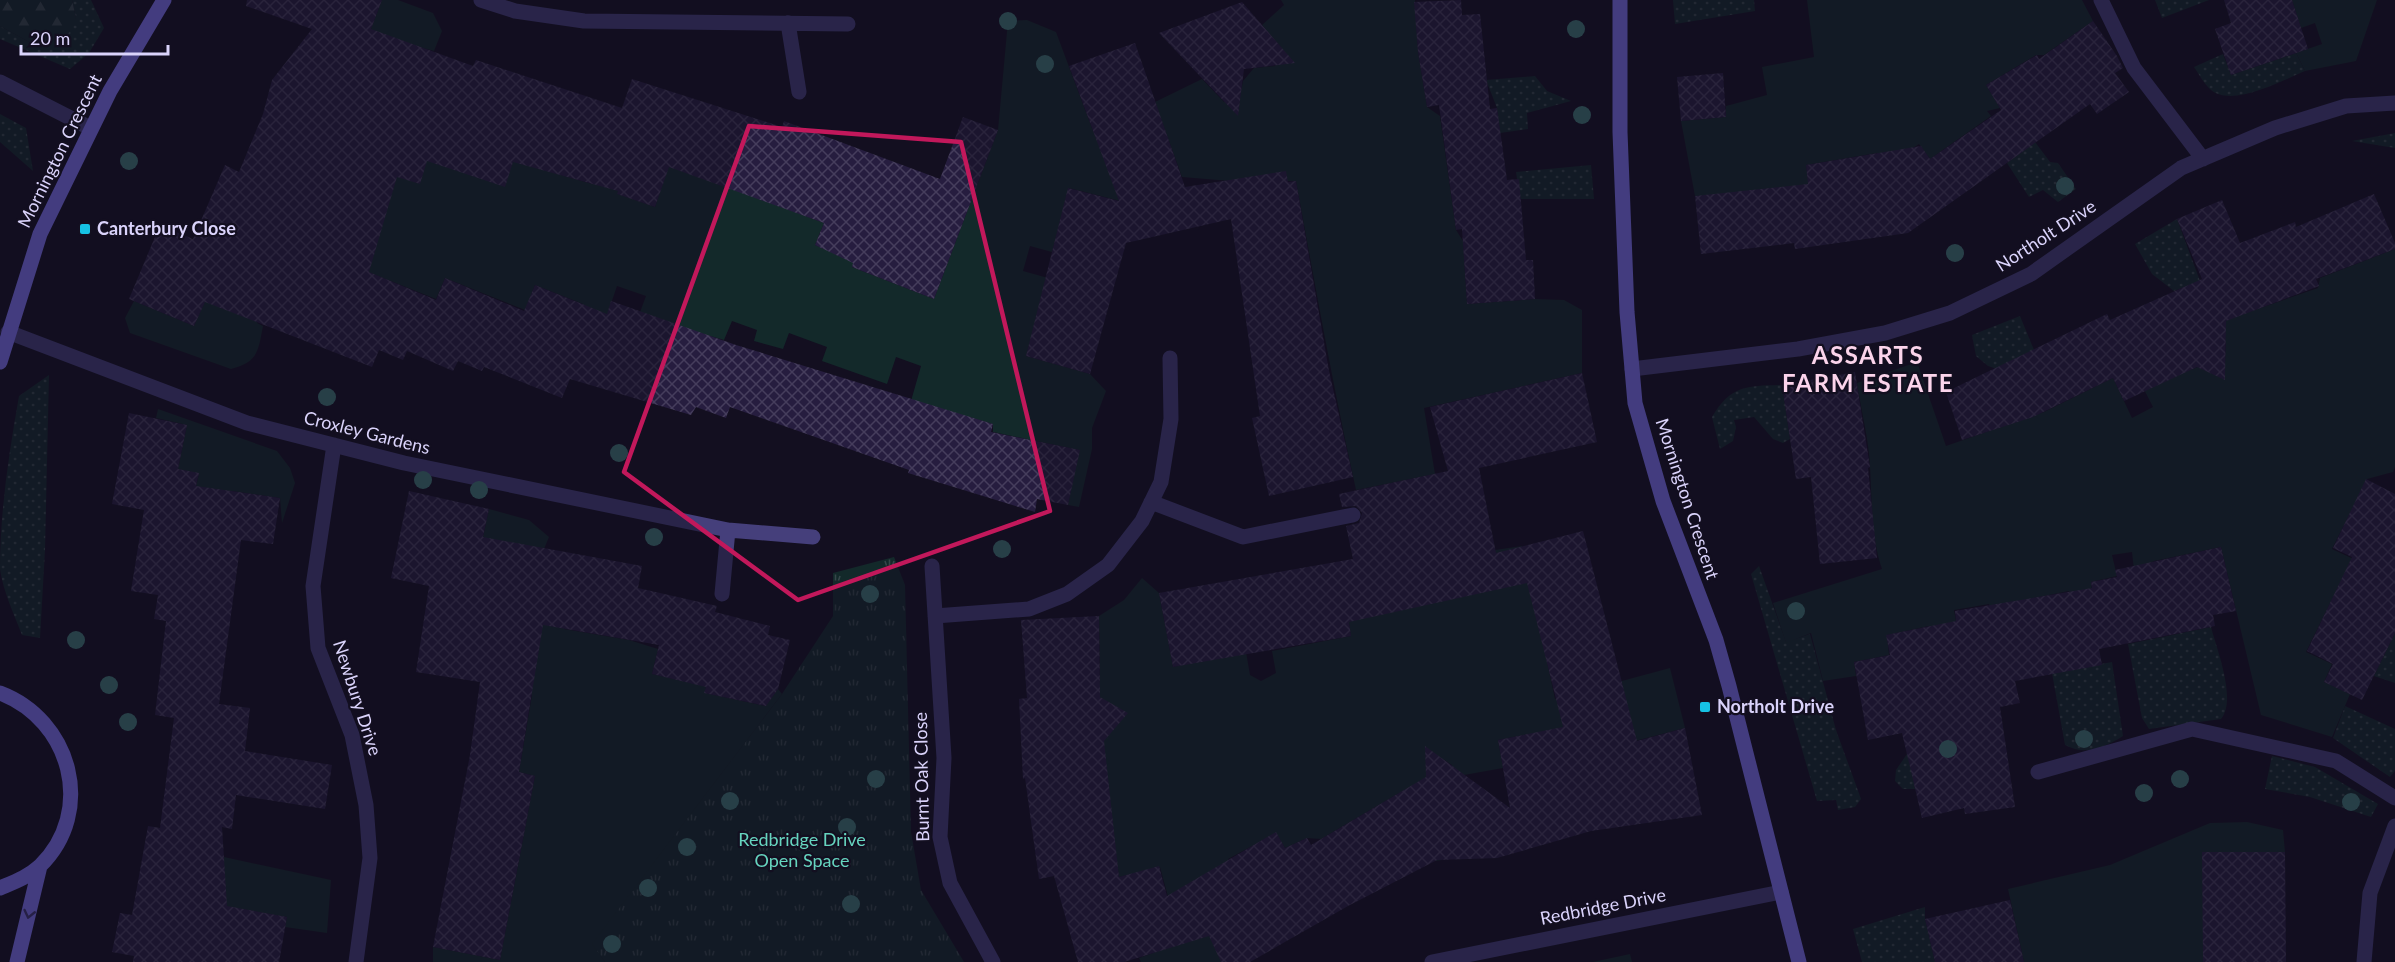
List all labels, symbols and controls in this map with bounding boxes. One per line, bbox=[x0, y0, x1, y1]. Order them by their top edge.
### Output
scale bar bbox=[21, 18, 168, 56]
text: 20 m bbox=[30, 27, 70, 49]
street label: Mornington Crescent bbox=[12, 70, 106, 231]
street label: Northolt Drive bbox=[1991, 195, 2100, 276]
place label: Canterbury Close bbox=[97, 217, 236, 239]
marker: Canterbury Close bbox=[78, 222, 92, 236]
district label: ASSARTS FARM ESTATE bbox=[1782, 340, 1954, 397]
street label: Croxley Gardens bbox=[302, 406, 433, 458]
street label: Mornington Crescent bbox=[1652, 415, 1725, 582]
street label: Newbury Drive bbox=[329, 637, 387, 758]
place label: Northolt Drive bbox=[1717, 695, 1834, 717]
marker: Northolt Drive bbox=[1698, 700, 1712, 714]
street label: Burnt Oak Close bbox=[909, 712, 933, 842]
park label: Redbridge Drive Open Space bbox=[738, 828, 866, 871]
street label: Redbridge Drive bbox=[1538, 883, 1668, 929]
one-way arrow bbox=[23, 909, 36, 919]

